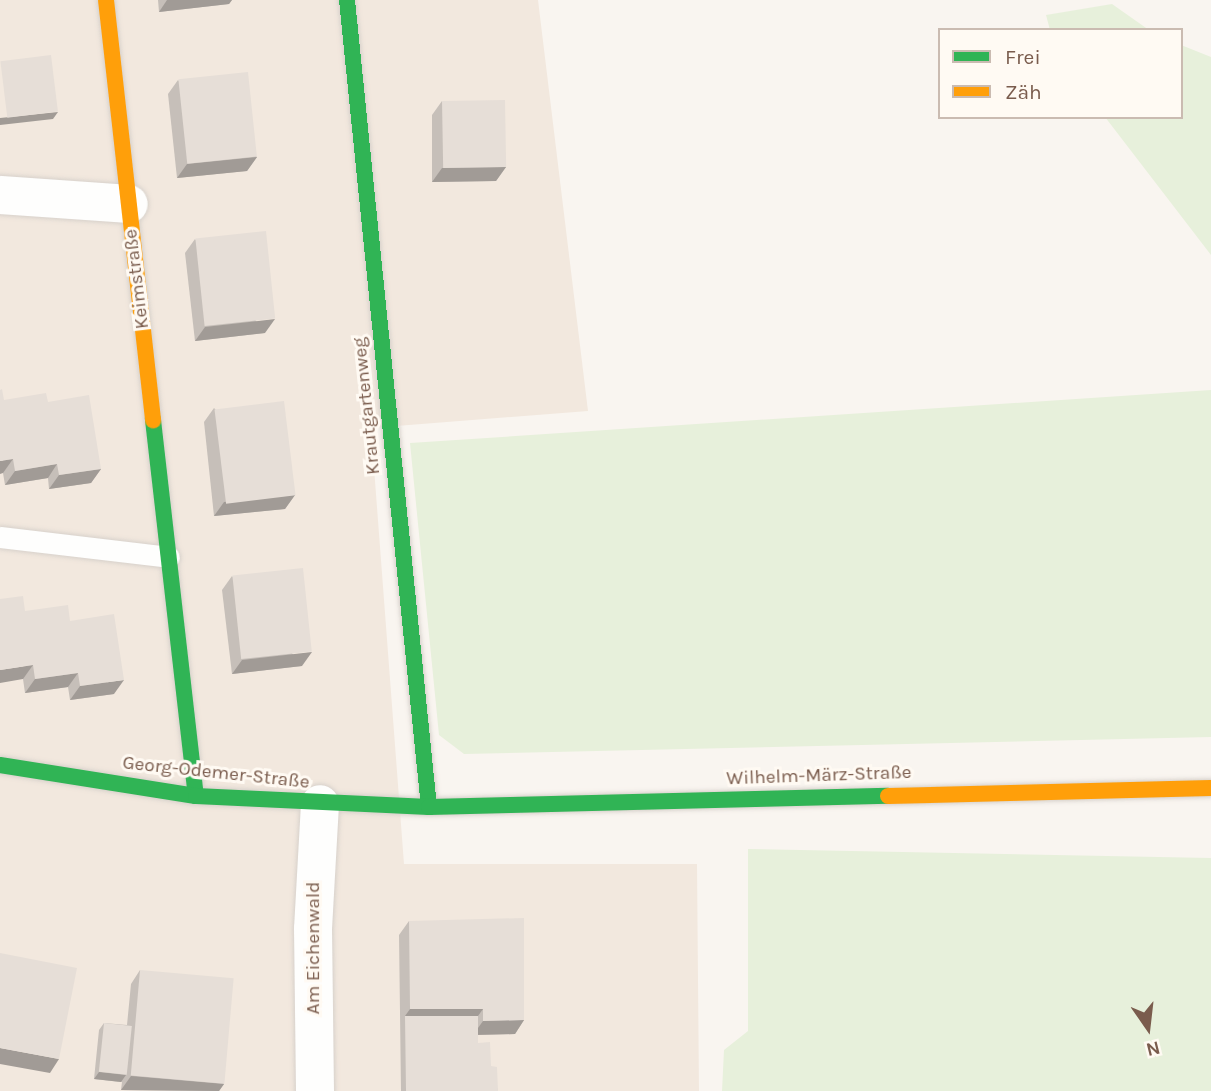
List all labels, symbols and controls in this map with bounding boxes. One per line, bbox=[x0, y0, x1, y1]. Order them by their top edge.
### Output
legend bbox=[938, 28, 1183, 119]
text: Frei bbox=[1005, 45, 1041, 69]
text: Zäh bbox=[1005, 80, 1042, 104]
street label: Keimstraße bbox=[120, 228, 154, 330]
street label: Krautgartenweg bbox=[348, 336, 386, 476]
street label: Georg-Odemer-Straße bbox=[121, 752, 311, 794]
street label: Wilhelm-März-Straße bbox=[726, 761, 912, 791]
street label: Am Eichenwald bbox=[303, 882, 325, 1014]
north arrow bbox=[1113, 993, 1183, 1063]
text: N bbox=[1144, 1036, 1162, 1061]

